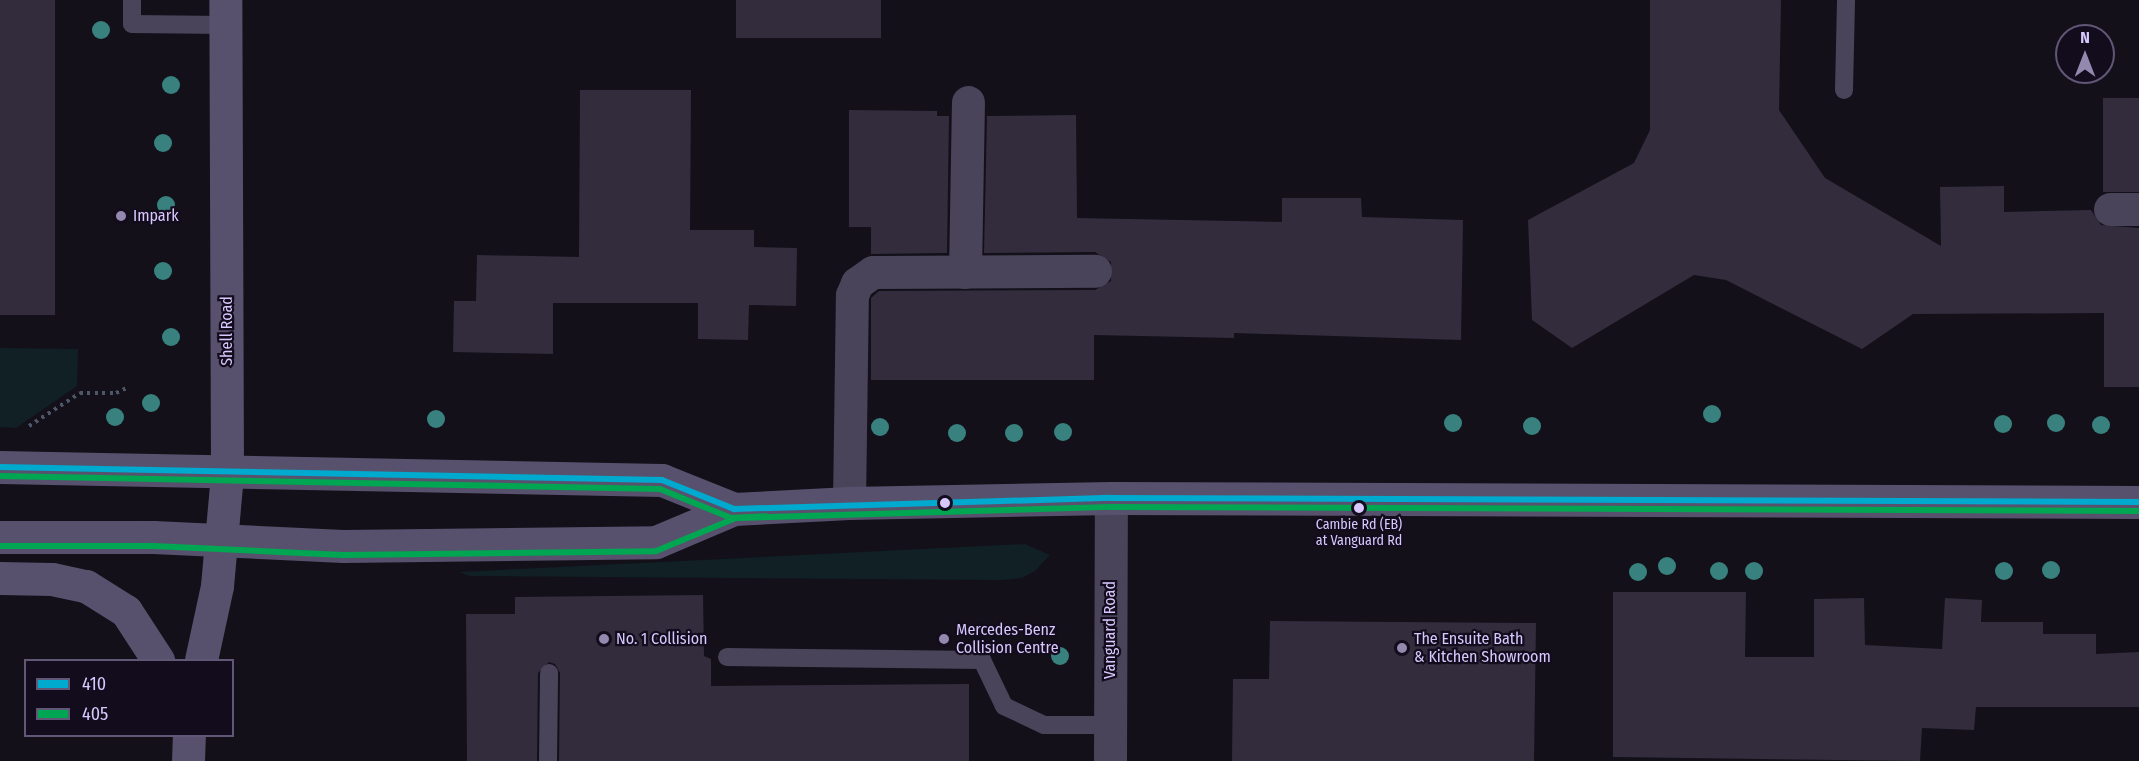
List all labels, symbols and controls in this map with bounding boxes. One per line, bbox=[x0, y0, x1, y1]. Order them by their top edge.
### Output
north arrow bbox=[2055, 24, 2115, 84]
text: N bbox=[2080, 28, 2090, 47]
place label: Impark bbox=[133, 206, 179, 226]
marker: Impark bbox=[114, 209, 128, 223]
street label: Shell Road bbox=[217, 296, 237, 366]
unlabelled marker bbox=[939, 497, 951, 509]
marker: Cambie Rd (EB) at Vanguard Rd bbox=[1353, 502, 1365, 514]
place label: Cambie Rd (EB) at Vanguard Rd bbox=[1316, 517, 1402, 550]
street label: Vanguard Road bbox=[1100, 581, 1120, 679]
place label: Mercedes-Benz Collision Centre bbox=[956, 620, 1059, 658]
place label: No. 1 Collision bbox=[616, 629, 708, 649]
place label: The Ensuite Bath & Kitchen Showroom bbox=[1414, 629, 1551, 667]
marker: No. 1 Collision bbox=[597, 632, 611, 646]
marker: Mercedes-Benz Collision Centre bbox=[937, 632, 951, 646]
marker: The Ensuite Bath & Kitchen Showroom bbox=[1395, 641, 1409, 655]
legend bbox=[24, 659, 234, 737]
text: 410 bbox=[82, 673, 106, 695]
text: 405 bbox=[82, 703, 108, 725]

